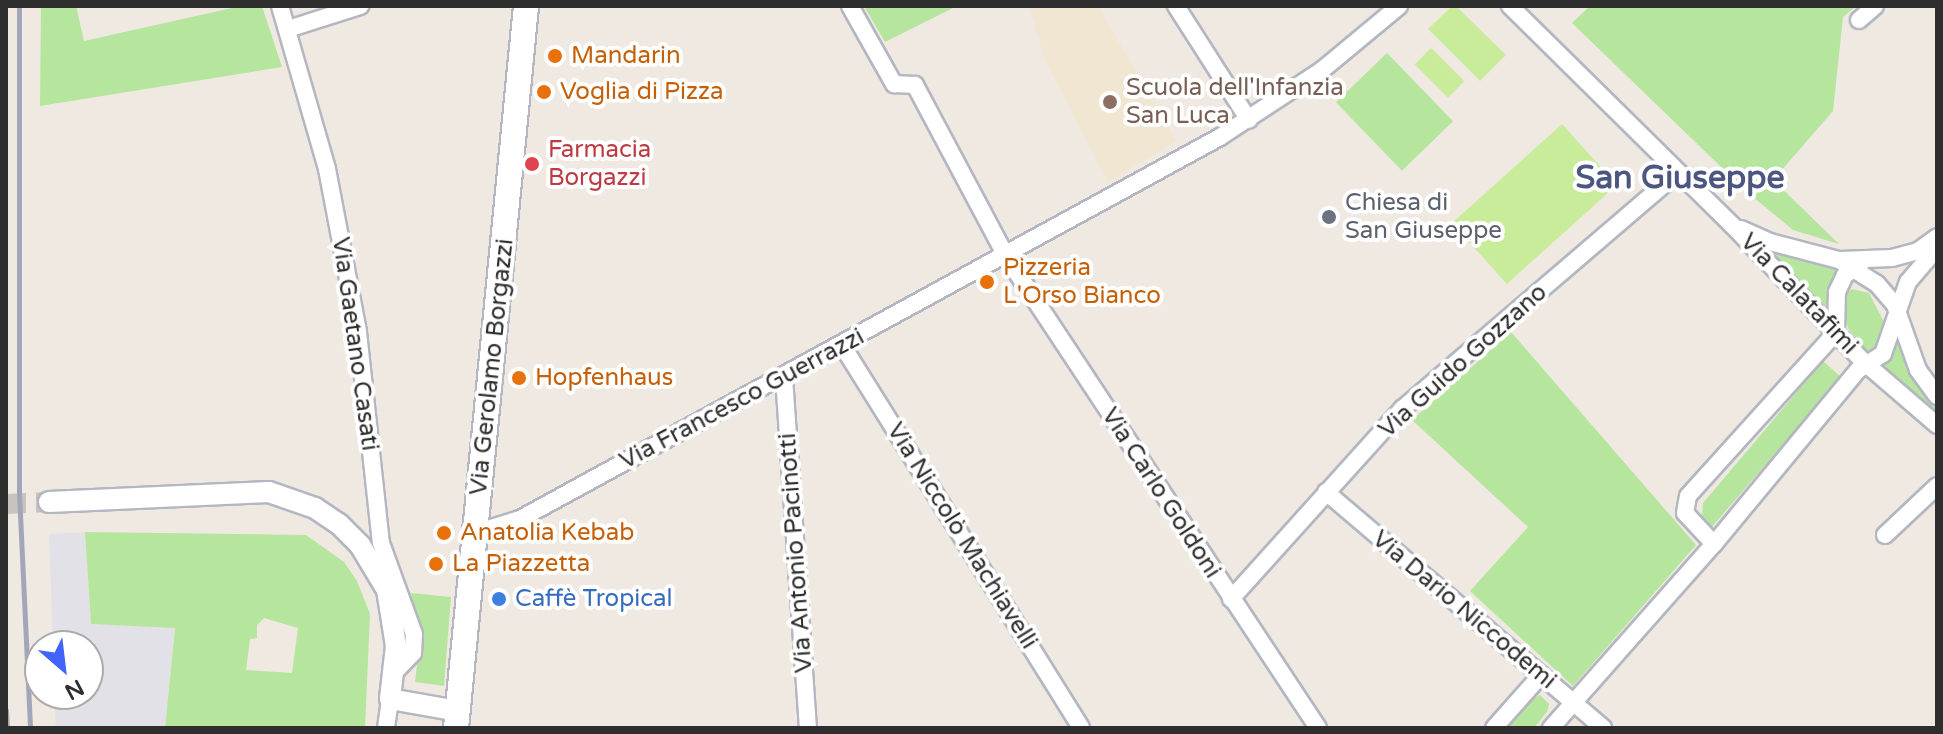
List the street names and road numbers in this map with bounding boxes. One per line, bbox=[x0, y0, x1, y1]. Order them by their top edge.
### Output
street label: Via Calatafimi bbox=[1734, 227, 1864, 361]
street label: Via Gaetano Casati bbox=[326, 235, 384, 453]
street label: Via Gerolamo Borgazzi bbox=[464, 237, 520, 497]
street label: Via Guido Gozzano bbox=[1373, 278, 1553, 444]
street label: Via Francesco Guerrazzi bbox=[615, 322, 869, 476]
street label: Via Carlo Goldoni bbox=[1095, 402, 1227, 584]
street label: Via Niccolò Machiavelli bbox=[881, 418, 1043, 654]
street label: Via Antonio Pacinotti bbox=[773, 432, 819, 674]
street label: Via Dario Niccodemi bbox=[1366, 525, 1562, 695]

